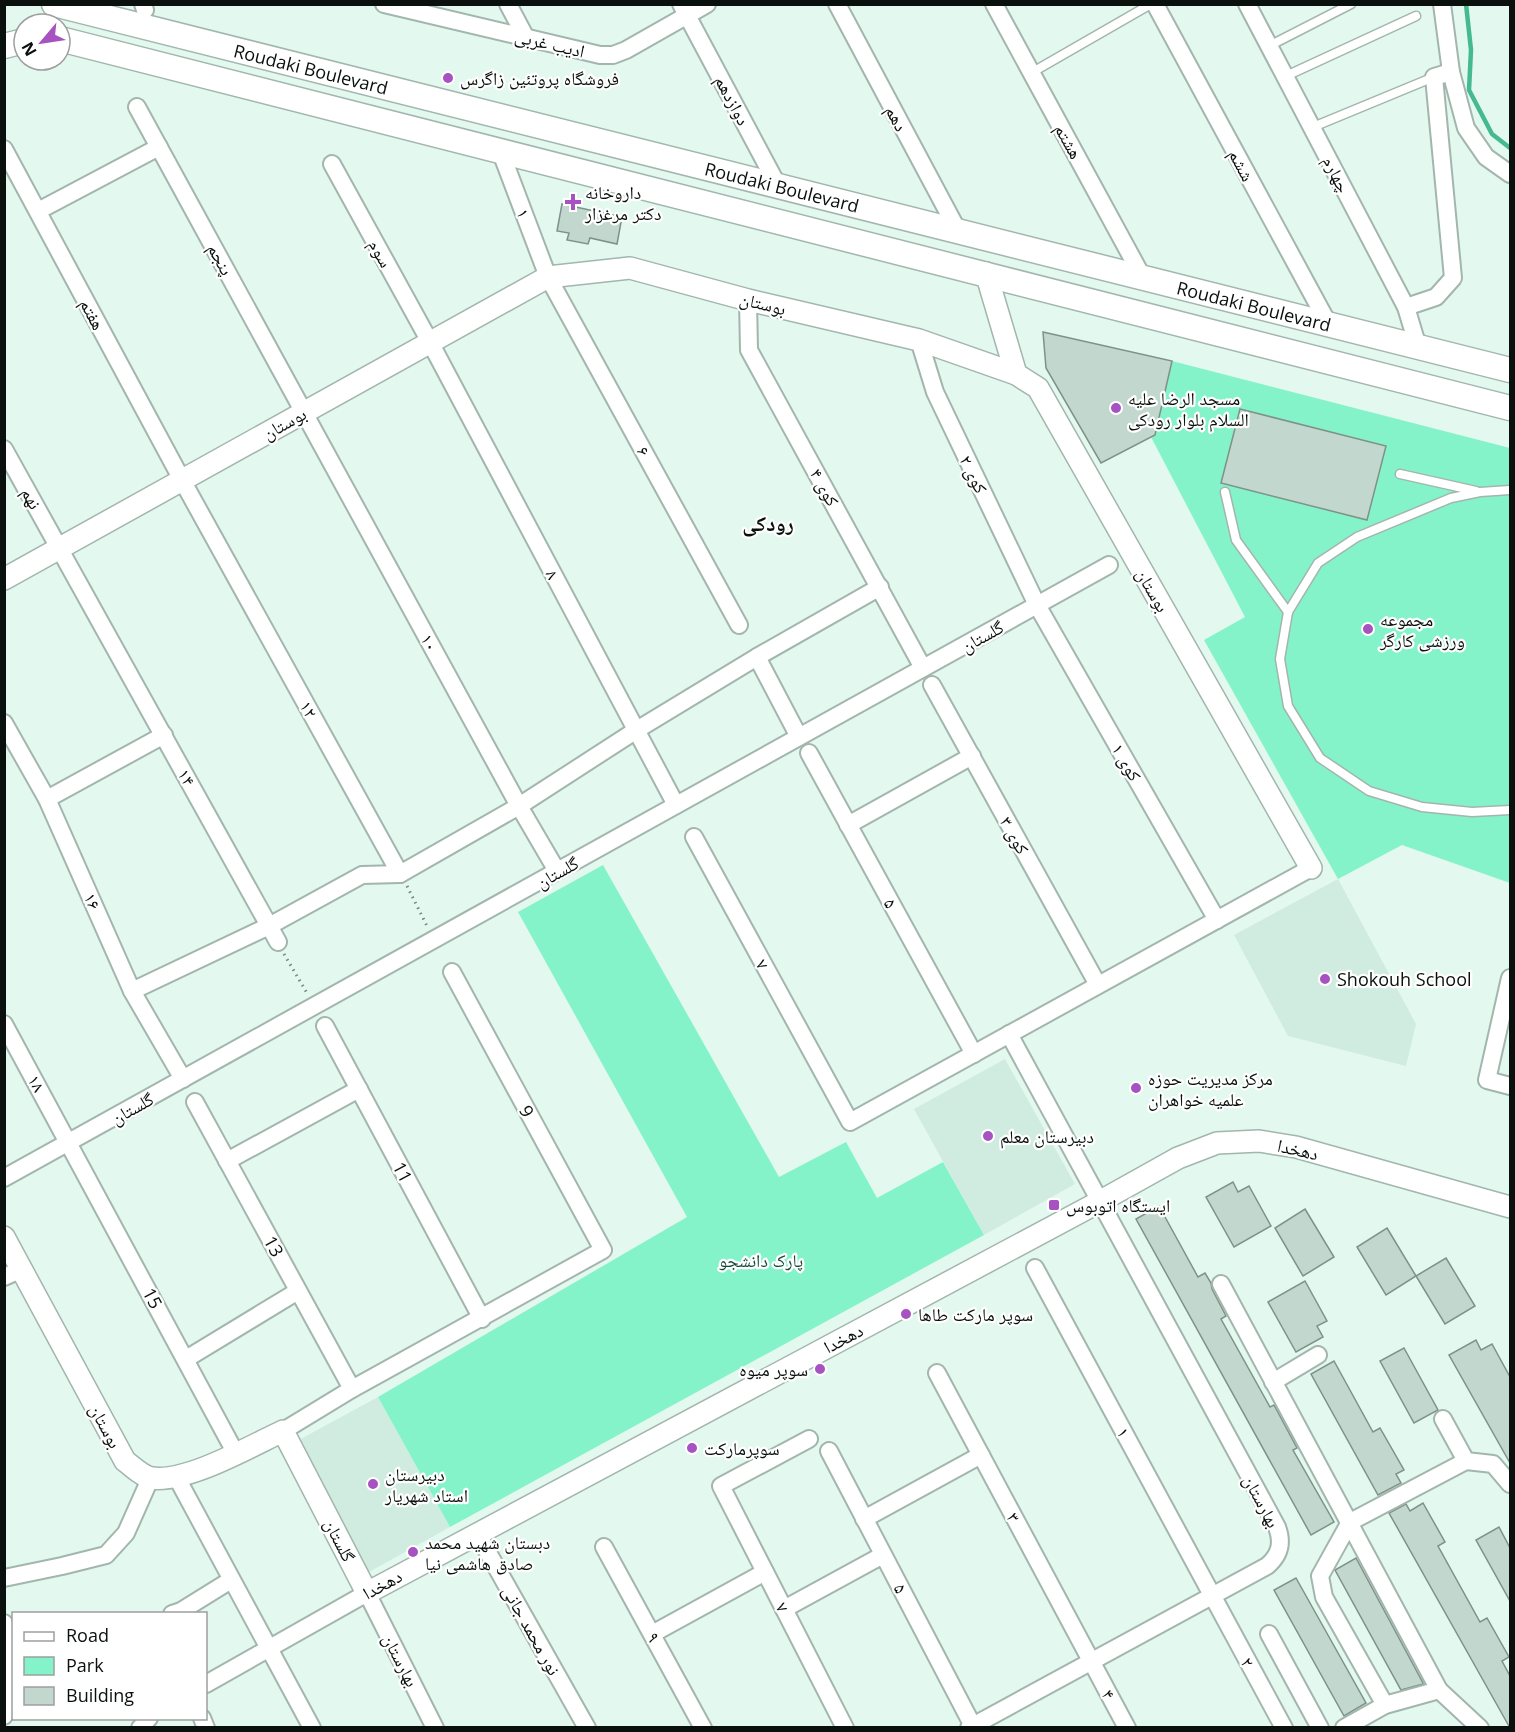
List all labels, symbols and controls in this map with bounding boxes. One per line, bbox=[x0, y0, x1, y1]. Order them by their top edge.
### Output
north arrow bbox=[12, 12, 72, 72]
street label: ادیب غربی bbox=[513, 23, 587, 63]
text: N bbox=[16, 38, 42, 60]
street label: Roudaki Boulevard bbox=[231, 38, 391, 100]
place label: فروشگاه پروتئین زاگرس bbox=[460, 66, 619, 90]
marker: فروشگاه پروتئین زاگرس bbox=[441, 71, 455, 85]
street label: دوازدهم bbox=[709, 71, 756, 130]
street label: دهم bbox=[879, 101, 914, 136]
street label: هشتم bbox=[1049, 119, 1088, 164]
street label: ششم bbox=[1223, 145, 1260, 186]
street label: چهارم bbox=[1317, 151, 1356, 197]
street label: Roudaki Boulevard bbox=[702, 156, 862, 218]
place label: داروخانه دکتر مرغزار bbox=[584, 180, 661, 225]
marker: داروخانه دکتر مرغزار bbox=[566, 195, 580, 209]
street label: ۱ bbox=[511, 205, 537, 221]
street label: سوم bbox=[363, 234, 399, 272]
street label: پنجم bbox=[202, 239, 239, 280]
street label: Roudaki Boulevard bbox=[1174, 275, 1334, 337]
street label: بوستان bbox=[737, 286, 789, 320]
street label: هفتم bbox=[74, 294, 111, 334]
place label: مسجد الرضا علیه السلام بلوار رودکی bbox=[1128, 386, 1249, 432]
street label: بوستان bbox=[258, 401, 310, 445]
marker: مسجد الرضا علیه السلام بلوار رودکی bbox=[1109, 401, 1123, 415]
street label: ۶ bbox=[632, 442, 656, 460]
street label: کوی ۲ bbox=[954, 451, 994, 498]
street label: کوی ۴ bbox=[805, 464, 845, 511]
street label: نهم bbox=[15, 483, 48, 514]
district label: رودکی bbox=[742, 509, 794, 537]
street label: بوستان bbox=[1131, 564, 1175, 616]
street label: ۸ bbox=[541, 565, 565, 583]
place label: مجموعه ورزشی کارگر bbox=[1379, 607, 1465, 652]
street label: گلستان bbox=[956, 614, 1008, 658]
marker: مجموعه ورزشی کارگر bbox=[1361, 622, 1375, 636]
street label: ۱۰ bbox=[416, 629, 444, 655]
street label: ۱۲ bbox=[295, 696, 323, 722]
street label: کوی ۱ bbox=[1107, 739, 1148, 786]
street label: ۱۴ bbox=[173, 764, 201, 790]
street label: کوی ۳ bbox=[995, 812, 1035, 859]
street label: گلستان bbox=[531, 850, 583, 894]
street label: ۱۶ bbox=[79, 889, 107, 913]
street label: ۵ bbox=[879, 894, 903, 912]
street label: ۷ bbox=[751, 955, 775, 973]
place label: Shokouh School bbox=[1337, 967, 1472, 991]
marker: Shokouh School bbox=[1318, 972, 1332, 986]
place label: مرکز مدیریت حوزه علمیه خواهران bbox=[1148, 1066, 1273, 1111]
street label: ۱۸ bbox=[23, 1070, 51, 1096]
marker: مرکز مدیریت حوزه علمیه خواهران bbox=[1129, 1081, 1143, 1095]
street label: گلستان bbox=[106, 1086, 158, 1130]
street label: 9 bbox=[514, 1101, 540, 1121]
place label: دبیرستان معلم bbox=[1000, 1124, 1094, 1149]
marker: دبیرستان معلم bbox=[981, 1129, 995, 1143]
street label: دهخدا bbox=[1275, 1133, 1321, 1165]
street label: 11 bbox=[388, 1157, 418, 1187]
place label: ایستگاه اتوبوس bbox=[1066, 1193, 1170, 1217]
marker: ایستگاه اتوبوس bbox=[1047, 1198, 1061, 1212]
street label: 13 bbox=[259, 1231, 289, 1261]
park label: پارک دانشجو bbox=[719, 1248, 803, 1272]
street label: 15 bbox=[138, 1283, 168, 1313]
place label: سوپر مارکت طاها bbox=[918, 1302, 1033, 1326]
marker: سوپر مارکت طاها bbox=[899, 1307, 913, 1321]
street label: دهخدا bbox=[819, 1318, 867, 1358]
place label: سوپر میوه bbox=[739, 1357, 808, 1381]
marker: سوپر میوه bbox=[813, 1362, 827, 1376]
street label: بوستان bbox=[84, 1400, 128, 1452]
street label: ۱ bbox=[1112, 1423, 1136, 1441]
place label: سوپرمارکت bbox=[704, 1436, 780, 1460]
marker: سوپرمارکت bbox=[685, 1441, 699, 1455]
place label: دبیرستان استاد شهریار bbox=[384, 1462, 468, 1507]
street label: بهارستان bbox=[1238, 1470, 1286, 1532]
marker: دبیرستان استاد شهریار bbox=[366, 1477, 380, 1491]
street label: ۳ bbox=[1002, 1508, 1026, 1526]
street label: گلستان bbox=[319, 1514, 361, 1566]
place label: دبستان شهید محمد صادق هاشمی نیا bbox=[425, 1530, 550, 1575]
marker: دبستان شهید محمد صادق هاشمی نیا bbox=[406, 1545, 420, 1559]
street label: دهخدا bbox=[358, 1563, 406, 1605]
street label: ۵ bbox=[889, 1579, 913, 1597]
street label: نور محمد جانی bbox=[497, 1581, 567, 1679]
street label: ۷ bbox=[770, 1598, 796, 1616]
legend bbox=[12, 1612, 207, 1720]
text: Road bbox=[66, 1623, 109, 1647]
street label: ۹ bbox=[642, 1628, 666, 1646]
street label: بهارستان bbox=[377, 1629, 425, 1691]
text: Park bbox=[66, 1653, 104, 1677]
street label: ۲ bbox=[1236, 1653, 1260, 1671]
text: Building bbox=[66, 1683, 134, 1707]
street label: ۴ bbox=[1097, 1685, 1121, 1703]

